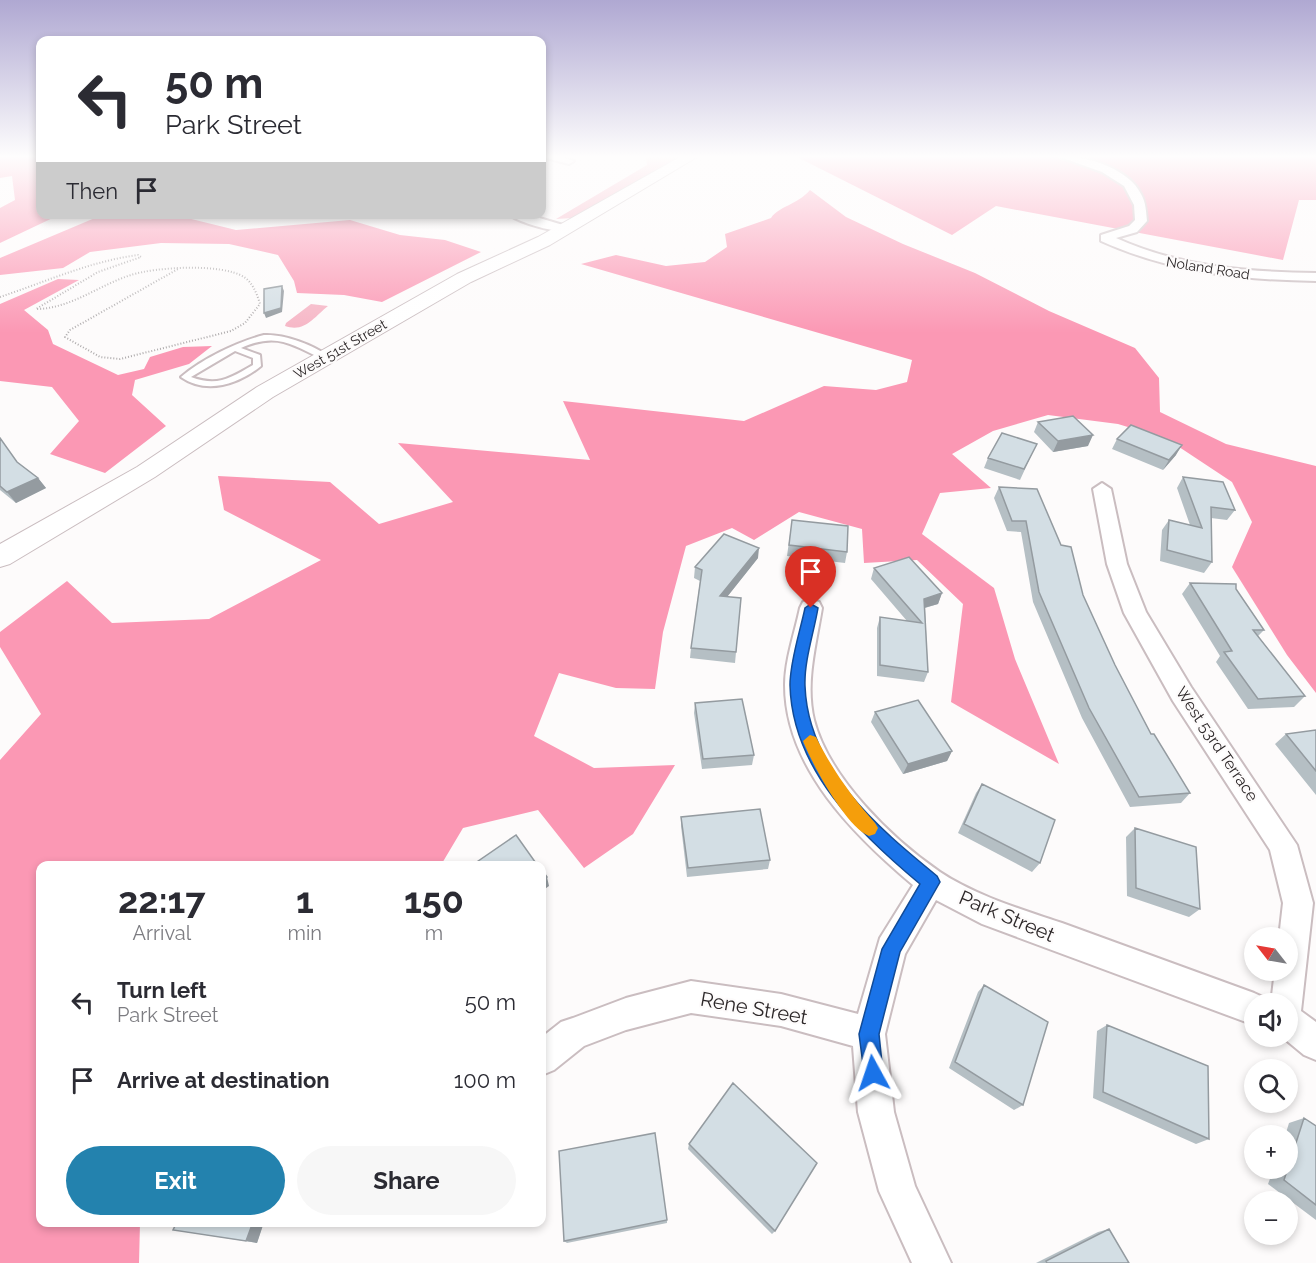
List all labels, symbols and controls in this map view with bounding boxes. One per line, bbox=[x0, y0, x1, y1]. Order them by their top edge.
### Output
text: 50 m bbox=[165, 59, 263, 108]
icon: left bbox=[66, 60, 144, 138]
text: Park Street bbox=[165, 109, 302, 140]
icon: arrive bbox=[130, 174, 163, 207]
text: Then bbox=[66, 178, 118, 204]
street label: Noland Road bbox=[1165, 253, 1251, 283]
street label: West 51st Street bbox=[291, 316, 389, 382]
pin bbox=[785, 546, 836, 608]
icon: arrive bbox=[794, 555, 827, 588]
street label: West 53rd Terrace bbox=[1172, 683, 1262, 805]
text: 22:17 bbox=[118, 879, 206, 921]
text: 1 bbox=[296, 879, 314, 921]
text: 150 bbox=[404, 879, 464, 921]
street label: Park Street bbox=[956, 885, 1059, 947]
text: Arrival bbox=[132, 921, 191, 945]
text: min bbox=[288, 921, 322, 945]
text: m bbox=[425, 921, 443, 945]
north arrow bbox=[1244, 927, 1298, 981]
map controls bbox=[1244, 927, 1298, 1245]
text: Turn left bbox=[117, 977, 207, 1003]
icon: left bbox=[66, 986, 99, 1019]
street label: Rene Street bbox=[699, 987, 810, 1029]
text: 50 m bbox=[465, 989, 516, 1015]
button: sound bbox=[1244, 993, 1298, 1047]
text: Park Street bbox=[117, 1003, 218, 1027]
position arrow bbox=[841, 1041, 905, 1105]
button: search bbox=[1244, 1059, 1298, 1113]
icon: arrive bbox=[66, 1064, 99, 1097]
text: Arrive at destination bbox=[117, 1067, 330, 1093]
text: 100 m bbox=[454, 1067, 516, 1093]
button: + bbox=[1244, 1125, 1298, 1179]
button: Exit bbox=[66, 1146, 285, 1215]
button: Share bbox=[297, 1146, 516, 1215]
button: − bbox=[1244, 1191, 1298, 1245]

